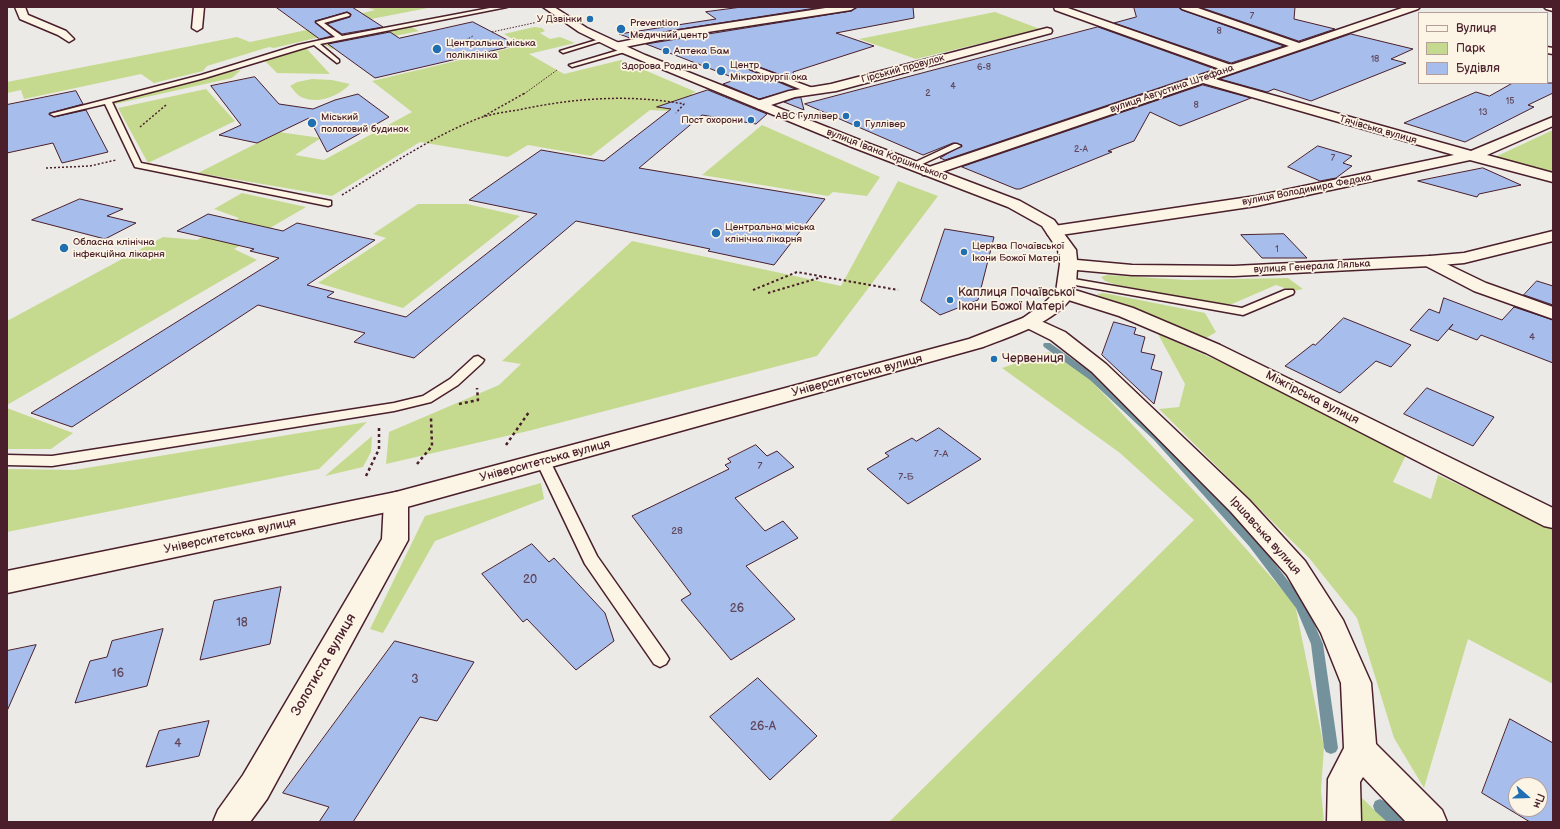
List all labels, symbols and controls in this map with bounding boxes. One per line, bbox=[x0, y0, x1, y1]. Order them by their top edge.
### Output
house number: 7 bbox=[1250, 12, 1254, 22]
legend bbox=[1418, 12, 1548, 84]
place label: У Дзвінки bbox=[537, 13, 582, 25]
marker: У Дзвінки bbox=[585, 14, 595, 24]
place label: Prevention Медичний центр bbox=[630, 17, 708, 40]
text: Вулиця bbox=[1456, 21, 1496, 36]
marker: Prevention Медичний центр bbox=[615, 23, 627, 35]
house number: 8 bbox=[1216, 27, 1222, 37]
place label: Центральна міська поліклініка bbox=[446, 37, 536, 60]
text: Парк bbox=[1456, 41, 1485, 56]
marker: Центральна міська поліклініка bbox=[431, 43, 443, 55]
place label: Аптека Бам bbox=[674, 45, 729, 57]
marker: Аптека Бам bbox=[661, 46, 671, 56]
street label: Гірський провулок bbox=[860, 52, 946, 86]
house number: 18 bbox=[1371, 55, 1379, 65]
place label: Центр Мікрохірургії ока bbox=[730, 59, 807, 82]
place label: Здорова Родина bbox=[622, 60, 698, 72]
marker: Здорова Родина bbox=[701, 61, 711, 71]
text: Будівля bbox=[1456, 61, 1500, 76]
street label: вулиця Августина Штефана bbox=[1108, 62, 1236, 116]
house number: 6-8 bbox=[977, 63, 991, 73]
marker: Центр Мікрохірургії ока bbox=[715, 65, 727, 77]
house number: 4 bbox=[950, 82, 956, 92]
house number: 2 bbox=[925, 89, 931, 99]
house number: 15 bbox=[1506, 97, 1514, 107]
house number: 8 bbox=[1193, 101, 1199, 111]
house number: 13 bbox=[1478, 108, 1488, 118]
place label: АВС Гуллівер bbox=[776, 110, 838, 122]
place label: Міський пологовий будинок bbox=[321, 111, 409, 134]
marker: АВС Гуллівер bbox=[841, 111, 851, 121]
street label: Тячівська вулиця bbox=[1338, 113, 1418, 147]
place label: Пост охорони bbox=[681, 114, 743, 126]
marker: Пост охорони bbox=[746, 115, 756, 125]
marker: Міський пологовий будинок bbox=[306, 117, 318, 129]
place label: Гуллівер bbox=[865, 118, 905, 130]
marker: Гуллівер bbox=[852, 119, 862, 129]
street label: вулиця Івана Коршинського bbox=[825, 126, 949, 184]
house number: 2-А bbox=[1074, 145, 1088, 155]
house number: 7 bbox=[1331, 154, 1335, 164]
street label: вулиця Володимира Федака bbox=[1241, 172, 1373, 208]
place label: Центральна міська клінічна лікарня bbox=[725, 221, 815, 244]
marker: Центральна міська клінічна лікарня bbox=[710, 227, 722, 239]
place label: Обласна клінічна інфекційна лікарня bbox=[73, 236, 165, 260]
place label: Церква Почаївської Ікони Божої Матері bbox=[972, 240, 1064, 264]
marker: Обласна клінічна інфекційна лікарня bbox=[58, 242, 70, 254]
house number: 1 bbox=[1275, 245, 1279, 255]
marker: Церква Почаївської Ікони Божої Матері bbox=[959, 247, 969, 257]
street label: вулиця Генерала Лялька bbox=[1253, 258, 1371, 276]
place label: Каплиця Почаївської Ікони Божої Матері bbox=[958, 286, 1075, 314]
marker: Каплиця Почаївської Ікони Божої Матері bbox=[945, 295, 955, 305]
house number: 4 bbox=[1529, 331, 1535, 343]
street label: Університетська вулиця bbox=[790, 352, 924, 400]
place label: Червениця bbox=[1002, 352, 1064, 366]
marker: Червениця bbox=[989, 354, 999, 364]
street label: Міжгірська вулиця bbox=[1263, 368, 1361, 428]
street label: Університетська вулиця bbox=[478, 437, 612, 485]
house number: 7-А bbox=[934, 448, 948, 460]
house number: 7 bbox=[758, 460, 762, 472]
house number: 7-Б bbox=[898, 471, 914, 483]
street label: Іршавська вулиця bbox=[1226, 494, 1304, 578]
street label: Університетська вулиця bbox=[163, 515, 297, 557]
house number: 28 bbox=[671, 525, 683, 537]
house number: 20 bbox=[523, 573, 537, 587]
house number: 26 bbox=[730, 602, 744, 616]
street label: Золотиста вулиця bbox=[288, 611, 360, 719]
house number: 18 bbox=[236, 616, 248, 630]
house number: 16 bbox=[112, 667, 124, 681]
house number: 3 bbox=[411, 673, 419, 687]
house number: 26-А bbox=[750, 720, 776, 734]
house number: 4 bbox=[174, 737, 182, 751]
north arrow bbox=[1508, 777, 1548, 817]
text: Пн bbox=[1530, 792, 1547, 810]

